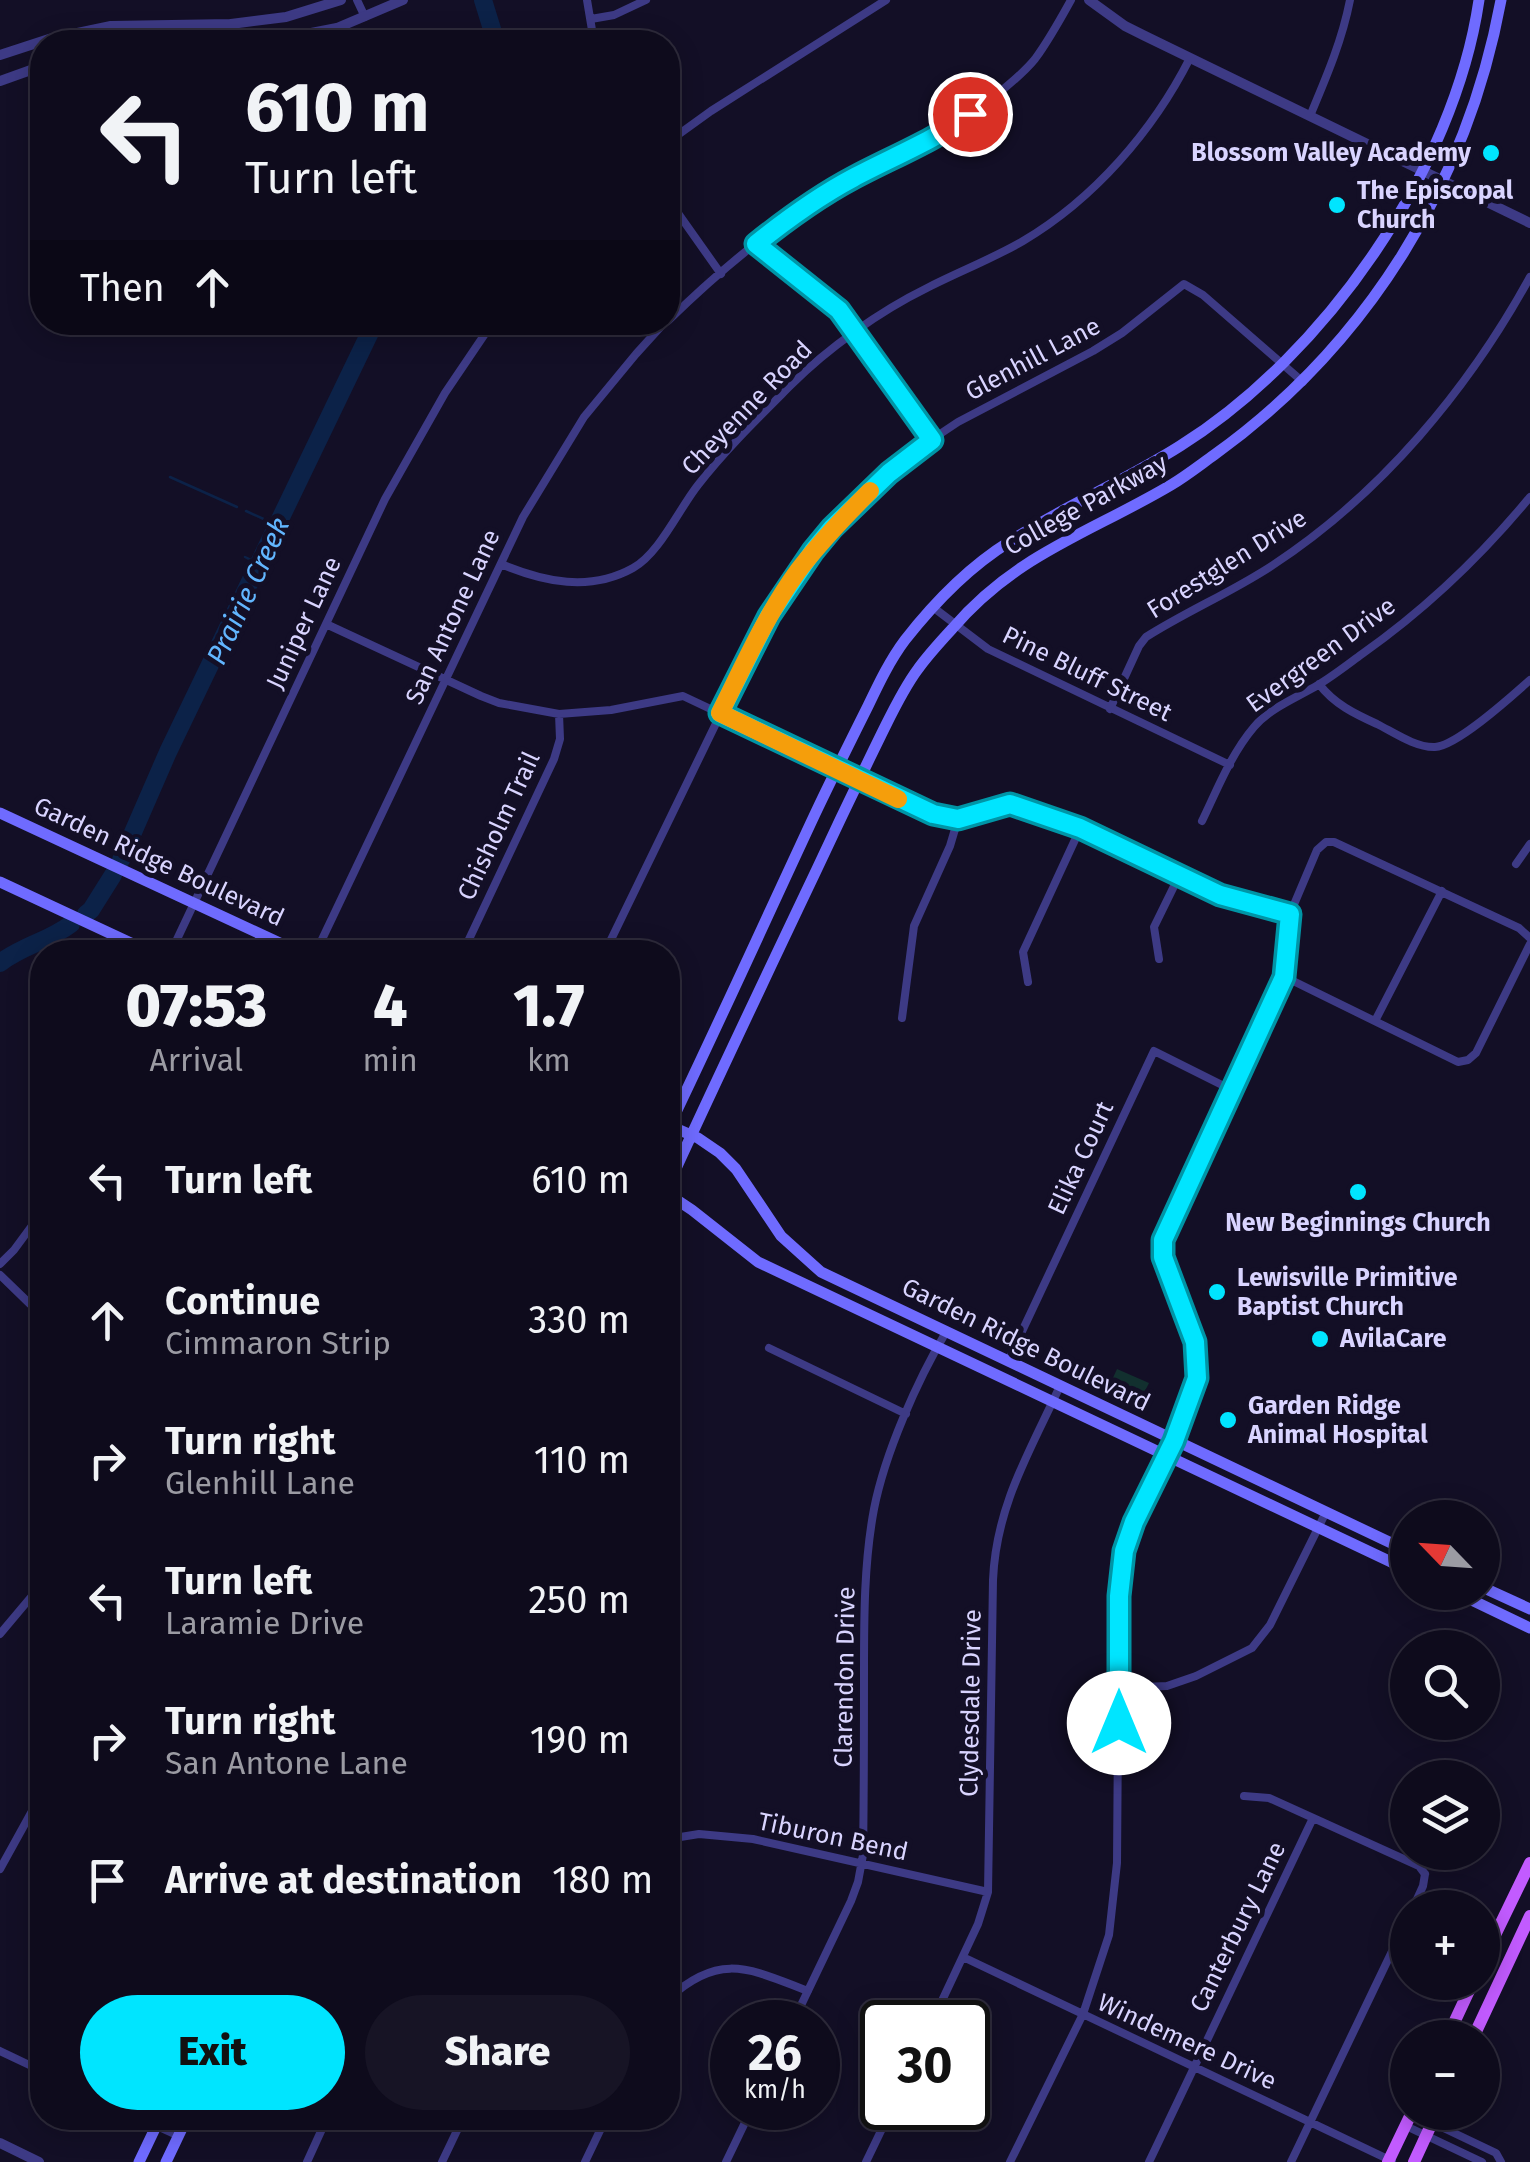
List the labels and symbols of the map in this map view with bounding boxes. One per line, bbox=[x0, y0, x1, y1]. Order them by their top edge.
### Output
pin bbox=[928, 72, 1013, 157]
place label: Blossom Valley Academy bbox=[1191, 138, 1472, 168]
marker: Blossom Valley Academy bbox=[1480, 142, 1502, 164]
place label: The Episcopal Church bbox=[1357, 176, 1514, 235]
marker: The Episcopal Church bbox=[1326, 194, 1348, 216]
street label: Glenhill Lane bbox=[960, 311, 1106, 407]
street label: Cheyenne Road bbox=[675, 335, 819, 481]
street label: College Parkway bbox=[999, 448, 1173, 562]
street label: Forestglen Drive bbox=[1142, 503, 1312, 625]
water label: Prairie Creek bbox=[200, 512, 296, 670]
street label: San Antone Lane bbox=[399, 525, 507, 709]
street label: Juniper Lane bbox=[260, 552, 348, 694]
street label: Evergreen Drive bbox=[1241, 591, 1401, 719]
street label: Pine Bluff Street bbox=[997, 620, 1177, 728]
street label: Chisholm Trail bbox=[451, 747, 547, 905]
street label: Garden Ridge Boulevard bbox=[29, 791, 289, 933]
street label: Elika Court bbox=[1042, 1096, 1121, 1219]
marker: New Beginnings Church bbox=[1347, 1181, 1369, 1203]
place label: New Beginnings Church bbox=[1225, 1208, 1491, 1238]
place label: Lewisville Primitive Baptist Church bbox=[1237, 1263, 1458, 1322]
street label: Garden Ridge Boulevard bbox=[897, 1272, 1155, 1418]
marker: Lewisville Primitive Baptist Church bbox=[1206, 1281, 1228, 1303]
place label: AvilaCare bbox=[1339, 1324, 1447, 1354]
marker: AvilaCare bbox=[1309, 1328, 1331, 1350]
place label: Garden Ridge Animal Hospital bbox=[1247, 1391, 1428, 1450]
marker: Garden Ridge Animal Hospital bbox=[1217, 1409, 1239, 1431]
north arrow bbox=[1390, 1500, 1500, 1610]
street label: Clarendon Drive bbox=[828, 1586, 862, 1768]
street label: Clydesdale Drive bbox=[954, 1609, 988, 1797]
position arrow bbox=[1067, 1671, 1171, 1775]
street label: Tiburon Bend bbox=[755, 1806, 911, 1868]
street label: Canterbury Lane bbox=[1184, 1837, 1292, 2017]
street label: Windemere Drive bbox=[1093, 1987, 1281, 2097]
speed limit sign: 30 bbox=[860, 2000, 990, 2130]

